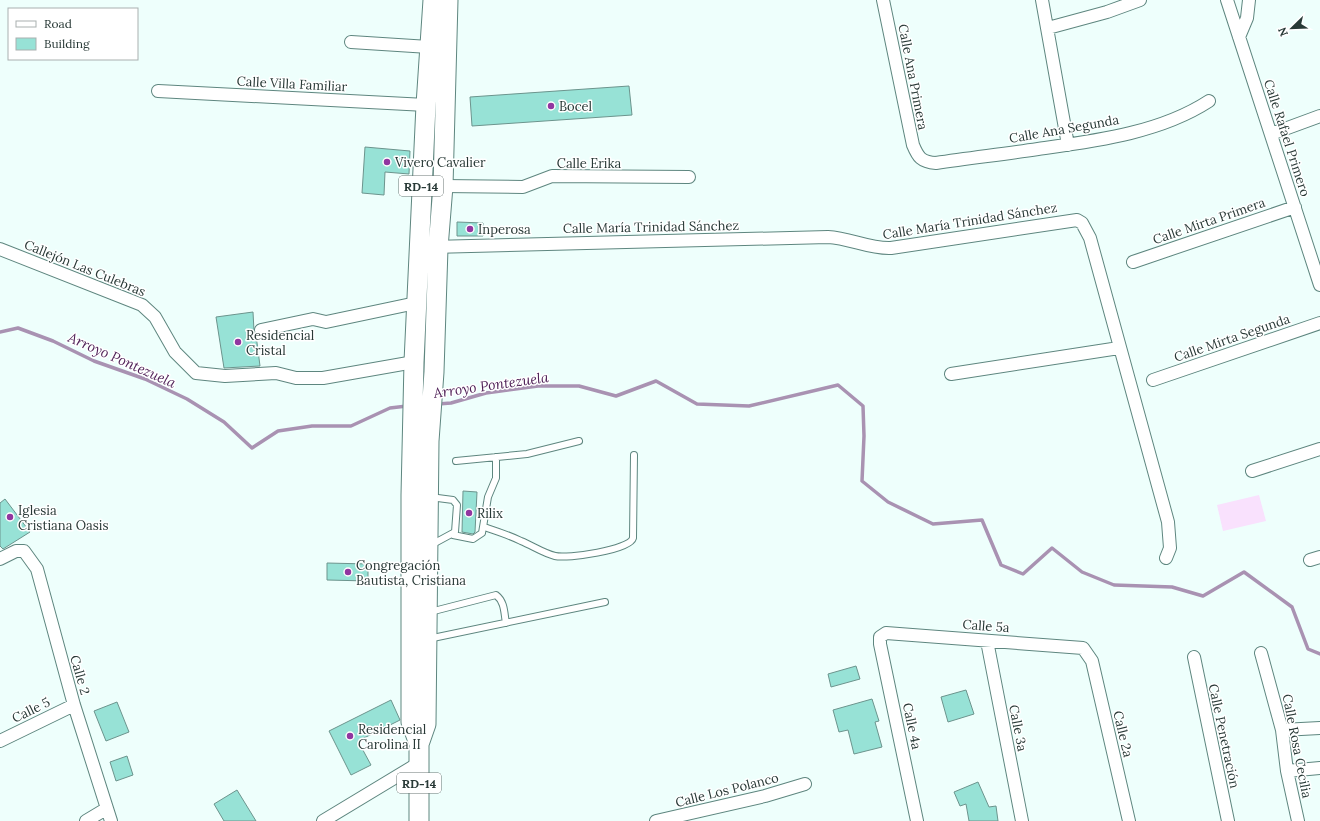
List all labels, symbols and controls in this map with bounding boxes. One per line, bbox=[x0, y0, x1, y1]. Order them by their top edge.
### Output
legend bbox=[8, 8, 138, 60]
north arrow bbox=[1272, 8, 1312, 48]
text: Road bbox=[44, 16, 72, 31]
street label: Calle Ana Primera bbox=[894, 23, 932, 132]
text: N bbox=[1274, 25, 1291, 39]
text: Building bbox=[44, 36, 90, 51]
street label: Calle Villa Familiar bbox=[236, 73, 348, 95]
street label: Calle Rafael Primero bbox=[1260, 77, 1314, 199]
place label: Bocel bbox=[559, 98, 593, 115]
marker: Bocel bbox=[546, 101, 556, 111]
street label: Calle Ana Segunda bbox=[1008, 111, 1121, 147]
place label: Vivero Cavalier bbox=[394, 154, 486, 171]
street label: Calle Erika bbox=[557, 155, 621, 172]
marker: Vivero Cavalier bbox=[382, 157, 392, 167]
road number: RD-14 bbox=[399, 176, 443, 196]
street label: Calle Mirta Primera bbox=[1151, 194, 1268, 248]
street label: Calle María Trinidad Sánchez bbox=[882, 199, 1059, 243]
street label: Calle María Trinidad Sánchez bbox=[563, 217, 740, 237]
place label: Inperosa bbox=[478, 221, 531, 238]
marker: Inperosa bbox=[465, 224, 475, 234]
street label: Callejón Las Culebras bbox=[22, 236, 148, 300]
street label: Calle Mirta Segunda bbox=[1172, 310, 1292, 366]
place label: Residencial Cristal bbox=[246, 327, 315, 359]
water label: Arroyo Pontezuela bbox=[64, 328, 179, 392]
marker: Residencial Cristal bbox=[233, 337, 243, 347]
water label: Arroyo Pontezuela bbox=[431, 368, 550, 402]
place label: Iglesia Cristiana Oasis bbox=[18, 502, 109, 534]
place label: Rilix bbox=[477, 505, 503, 522]
marker: Rilix bbox=[464, 508, 474, 518]
marker: Iglesia Cristiana Oasis bbox=[5, 512, 15, 522]
place label: Congregación Bautista, Cristiana bbox=[356, 557, 466, 589]
marker: Congregación Bautista, Cristiana bbox=[343, 567, 353, 577]
street label: Calle 5a bbox=[962, 616, 1010, 636]
street label: Calle 2 bbox=[66, 653, 94, 697]
street label: Calle Penetración bbox=[1205, 682, 1243, 790]
street label: Calle Rosa Cecilia bbox=[1279, 692, 1315, 800]
street label: Calle 5 bbox=[9, 694, 53, 726]
street label: Calle 4a bbox=[899, 701, 925, 751]
street label: Calle 3a bbox=[1005, 703, 1031, 753]
street label: Calle 2a bbox=[1109, 709, 1137, 759]
place label: Residencial Carolina II bbox=[358, 721, 427, 753]
marker: Residencial Carolina II bbox=[345, 731, 355, 741]
street label: Calle Los Polanco bbox=[674, 769, 781, 811]
road number: RD-14 bbox=[397, 773, 441, 793]

